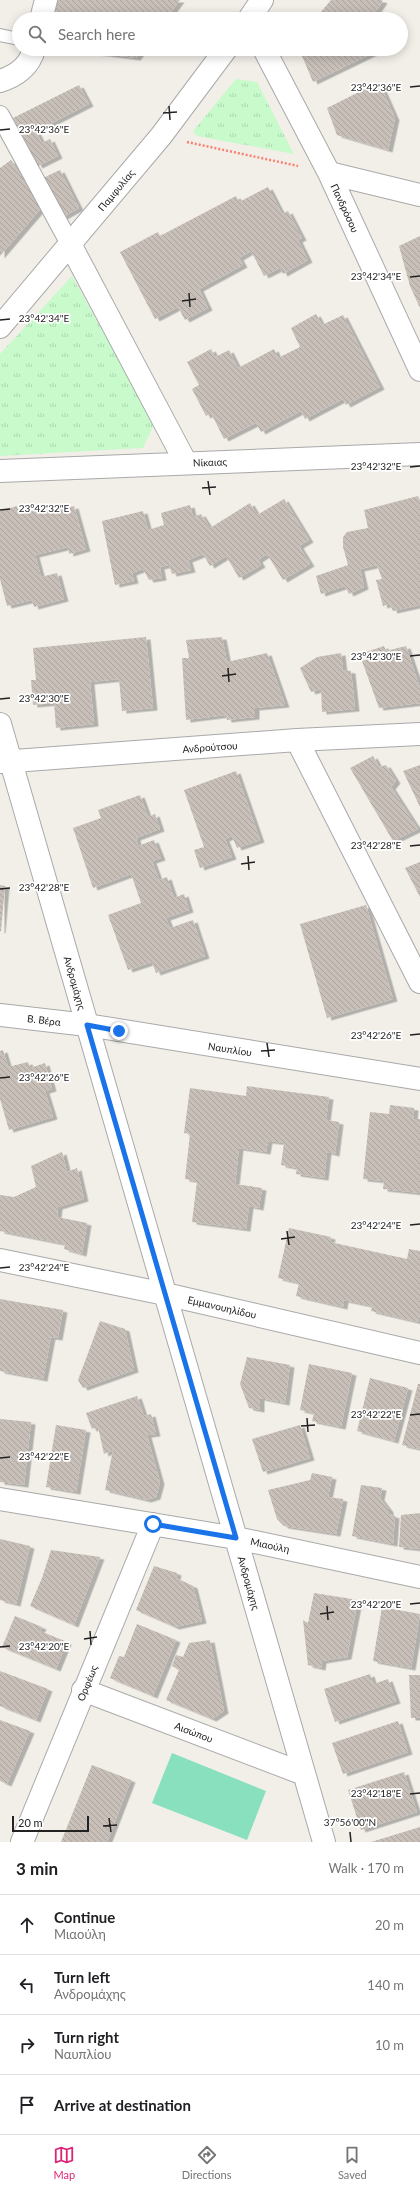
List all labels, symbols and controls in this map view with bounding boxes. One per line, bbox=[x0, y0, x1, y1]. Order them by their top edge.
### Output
search box bbox=[12, 12, 408, 56]
icon: search bbox=[26, 23, 48, 45]
text: Search here bbox=[58, 25, 135, 43]
text: 23°42'36"E bbox=[351, 81, 401, 93]
text: 23°42'36"E bbox=[19, 123, 69, 135]
street label: Παμφυλίας bbox=[95, 167, 137, 213]
street label: Πανδρόσου bbox=[329, 182, 361, 234]
text: 23°42'34"E bbox=[351, 270, 401, 282]
text: 23°42'34"E bbox=[19, 312, 69, 324]
street label: Νίκαιας bbox=[193, 455, 228, 469]
text: 23°42'32"E bbox=[351, 460, 401, 472]
text: 23°42'32"E bbox=[19, 502, 69, 514]
text: 23°42'30"E bbox=[351, 650, 401, 662]
text: 23°42'30"E bbox=[19, 692, 69, 704]
street label: Ανδρούτσου bbox=[182, 739, 238, 755]
text: 23°42'28"E bbox=[351, 839, 401, 851]
text: 23°42'28"E bbox=[19, 881, 69, 893]
street label: Ανδρομάχης bbox=[62, 955, 88, 1012]
street label: Β. Βέρα bbox=[26, 1012, 62, 1028]
route end bbox=[110, 1022, 128, 1040]
text: 23°42'26"E bbox=[351, 1029, 401, 1041]
street label: Ναυπλίου bbox=[207, 1040, 253, 1058]
text: 23°42'26"E bbox=[19, 1071, 69, 1083]
text: 23°42'24"E bbox=[351, 1219, 401, 1231]
text: 23°42'24"E bbox=[19, 1261, 69, 1273]
street label: Εμμανουηλίδου bbox=[186, 1293, 258, 1321]
text: 23°42'22"E bbox=[351, 1408, 401, 1420]
text: 23°42'22"E bbox=[19, 1450, 69, 1462]
route start bbox=[144, 1515, 162, 1533]
street label: Μιαούλη bbox=[249, 1535, 291, 1555]
street label: Ανδρομάχης bbox=[236, 1555, 262, 1612]
text: 23°42'20"E bbox=[351, 1598, 401, 1610]
text: 23°42'20"E bbox=[19, 1640, 69, 1652]
street label: Ορφέως bbox=[74, 1663, 100, 1703]
street label: Αισώπου bbox=[173, 1719, 215, 1745]
text: 23°42'18"E bbox=[351, 1787, 401, 1799]
scale bar bbox=[12, 1814, 89, 1833]
text: 20 m bbox=[18, 1816, 43, 1829]
text: 37°56'00"N bbox=[324, 1816, 376, 1828]
text: 3 min bbox=[16, 1858, 58, 1879]
text: Walk · 170 m bbox=[328, 1860, 404, 1876]
text: Continue bbox=[54, 1908, 115, 1926]
icon: ahead bbox=[16, 1914, 38, 1936]
text: 20 m bbox=[375, 1917, 404, 1933]
text: Μιαούλη bbox=[54, 1926, 106, 1942]
text: Turn left bbox=[54, 1968, 110, 1986]
icon: left bbox=[16, 1974, 38, 1996]
text: 140 m bbox=[367, 1977, 404, 1993]
text: Ανδρομάχης bbox=[54, 1986, 126, 2002]
text: Turn right bbox=[54, 2028, 119, 2046]
icon: right bbox=[16, 2034, 38, 2056]
text: 10 m bbox=[375, 2037, 404, 2053]
text: Ναυπλίου bbox=[54, 2046, 111, 2062]
icon: arrive bbox=[16, 2094, 38, 2116]
text: Arrive at destination bbox=[54, 2096, 191, 2114]
tab: Map bbox=[53, 2144, 75, 2181]
tab: Directions bbox=[182, 2144, 231, 2181]
tab: Saved bbox=[338, 2144, 367, 2181]

